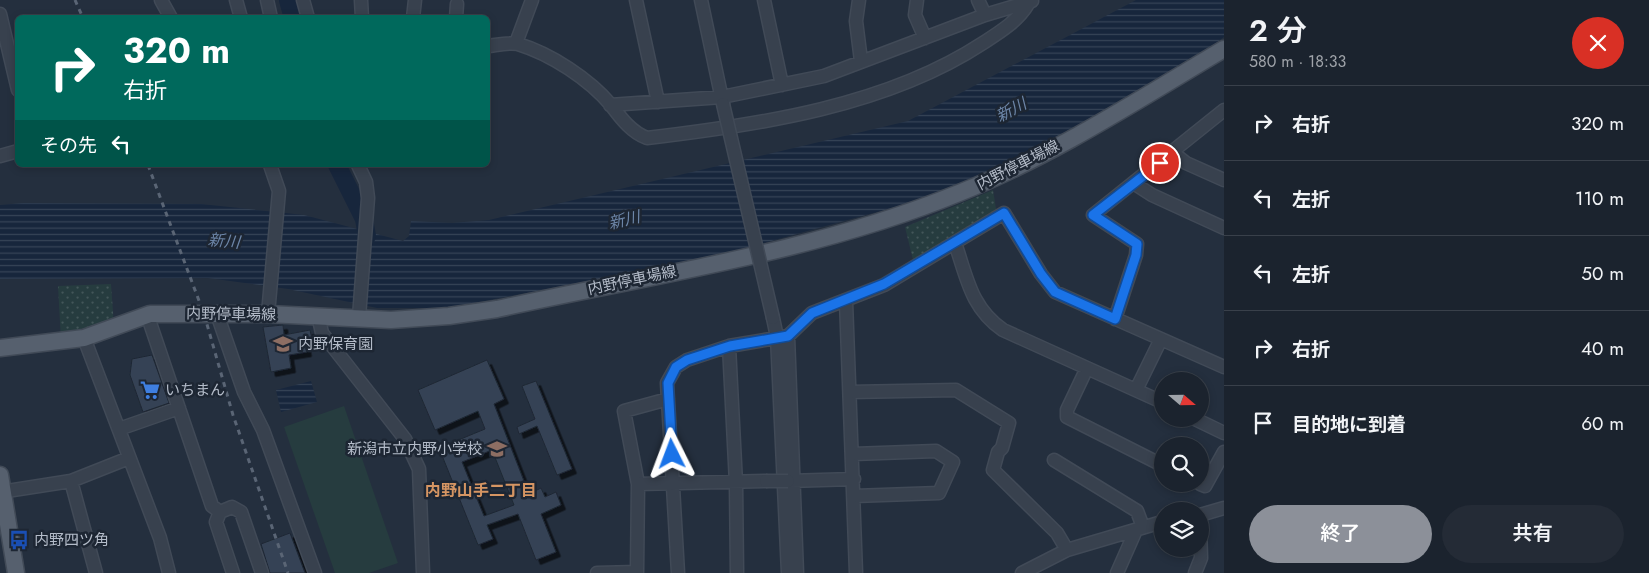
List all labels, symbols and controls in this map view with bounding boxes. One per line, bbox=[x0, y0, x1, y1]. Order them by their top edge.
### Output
text: 2 分 bbox=[1249, 9, 1307, 52]
button: close bbox=[1572, 17, 1624, 69]
text: 320 m bbox=[123, 26, 230, 76]
icon: right bbox=[40, 35, 105, 100]
text: 580 m · 18:33 bbox=[1249, 50, 1346, 73]
text: 右折 bbox=[123, 74, 167, 106]
water label: 新川 bbox=[991, 91, 1032, 128]
icon: right bbox=[1249, 109, 1277, 137]
text: 320 m bbox=[1571, 110, 1624, 137]
text: 右折 bbox=[1292, 111, 1330, 138]
icon: left bbox=[107, 130, 135, 158]
text: その先 bbox=[40, 132, 97, 159]
street label: 内野停車場線 bbox=[973, 135, 1063, 195]
pin bbox=[1139, 142, 1181, 184]
icon: arrive bbox=[1146, 149, 1174, 177]
icon: left bbox=[1249, 184, 1277, 212]
text: 110 m bbox=[1575, 185, 1624, 212]
text: 左折 bbox=[1292, 186, 1330, 213]
water label: 新川 bbox=[606, 205, 644, 235]
water label: 新川 bbox=[207, 228, 243, 254]
icon: left bbox=[1249, 259, 1277, 287]
street label: 内野停車場線 bbox=[586, 260, 678, 300]
text: 50 m bbox=[1581, 260, 1624, 287]
text: 左折 bbox=[1292, 261, 1330, 288]
street label: 内野停車場線 bbox=[186, 302, 276, 326]
school or university icon: 内野保育園 bbox=[272, 333, 294, 355]
place label: 内野保育園 bbox=[298, 333, 373, 355]
icon: right bbox=[1249, 334, 1277, 362]
text: 40 m bbox=[1581, 335, 1624, 362]
text: 右折 bbox=[1292, 336, 1330, 363]
north arrow bbox=[1154, 372, 1209, 428]
map controls bbox=[1154, 372, 1209, 557]
supermarket icon: いちまん bbox=[139, 379, 161, 401]
place label: いちまん bbox=[165, 379, 225, 401]
icon: arrive bbox=[1249, 409, 1277, 437]
text: 60 m bbox=[1581, 410, 1624, 437]
text: 目的地に到着 bbox=[1292, 411, 1406, 438]
position arrow bbox=[645, 427, 697, 479]
button: search bbox=[1154, 437, 1209, 492]
place label: 新潟市立内野小学校 bbox=[347, 438, 482, 460]
school or university icon: 新潟市立内野小学校 bbox=[486, 438, 508, 460]
district label: 内野山手二丁目 bbox=[425, 479, 537, 502]
button: layers bbox=[1154, 502, 1209, 557]
button: 終了 bbox=[1249, 505, 1432, 563]
button: 共有 bbox=[1442, 505, 1624, 563]
bus stop icon: 内野四ツ角 bbox=[8, 529, 30, 551]
place label: 内野四ツ角 bbox=[34, 529, 109, 551]

